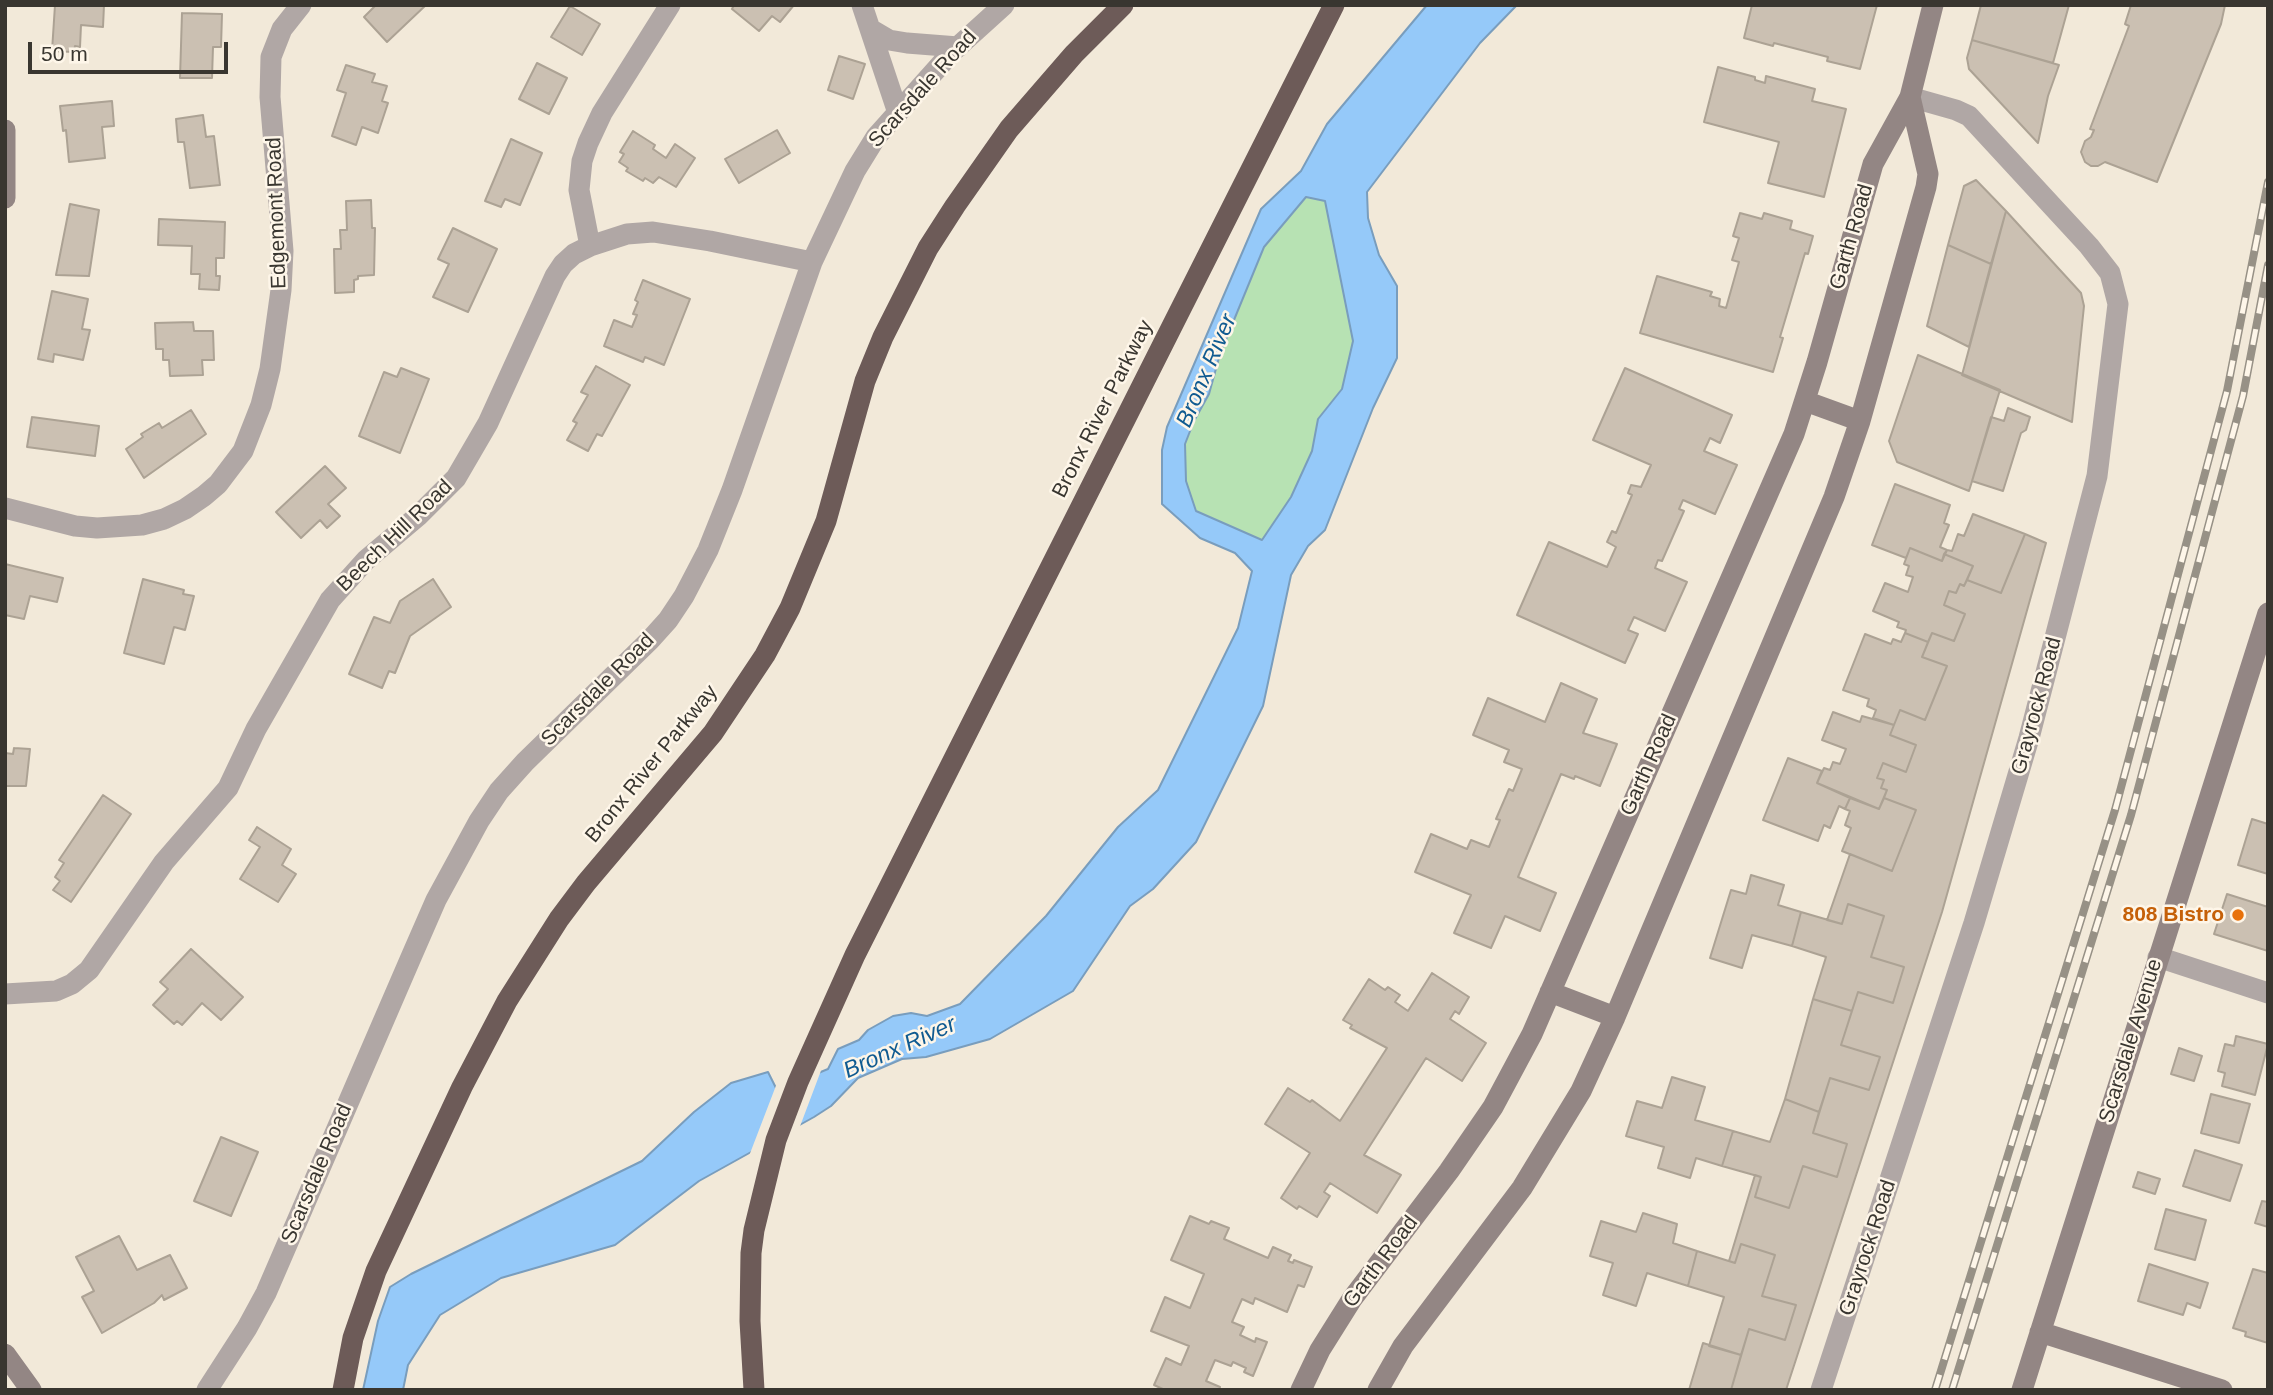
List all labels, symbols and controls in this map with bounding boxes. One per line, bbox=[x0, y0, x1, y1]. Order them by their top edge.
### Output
street label: Scarsdale Road bbox=[864, 25, 982, 153]
scale bar bbox=[32, 28, 231, 72]
text: 50 m bbox=[41, 42, 88, 65]
street label: Edgemont Road bbox=[262, 137, 292, 289]
street label: Garth Road bbox=[1825, 181, 1879, 293]
water label: Bronx River bbox=[1171, 310, 1243, 432]
street label: Bronx River Parkway bbox=[1047, 316, 1159, 502]
street label: Beech Hill Road bbox=[332, 475, 458, 597]
street label: Scarsdale Road bbox=[536, 628, 660, 752]
street label: Grayrock Road bbox=[2007, 635, 2067, 777]
street label: Bronx River Parkway bbox=[581, 680, 723, 848]
street label: Garth Road bbox=[1615, 710, 1683, 820]
place label: 808 Bistro bbox=[2122, 902, 2224, 928]
marker: 808 Bistro bbox=[2230, 907, 2246, 923]
street label: Scarsdale Avenue bbox=[2094, 956, 2168, 1126]
water label: Bronx River bbox=[840, 1011, 960, 1085]
street label: Scarsdale Road bbox=[276, 1100, 358, 1248]
street label: Grayrock Road bbox=[1834, 1177, 1902, 1319]
street label: Garth Road bbox=[1338, 1211, 1424, 1313]

